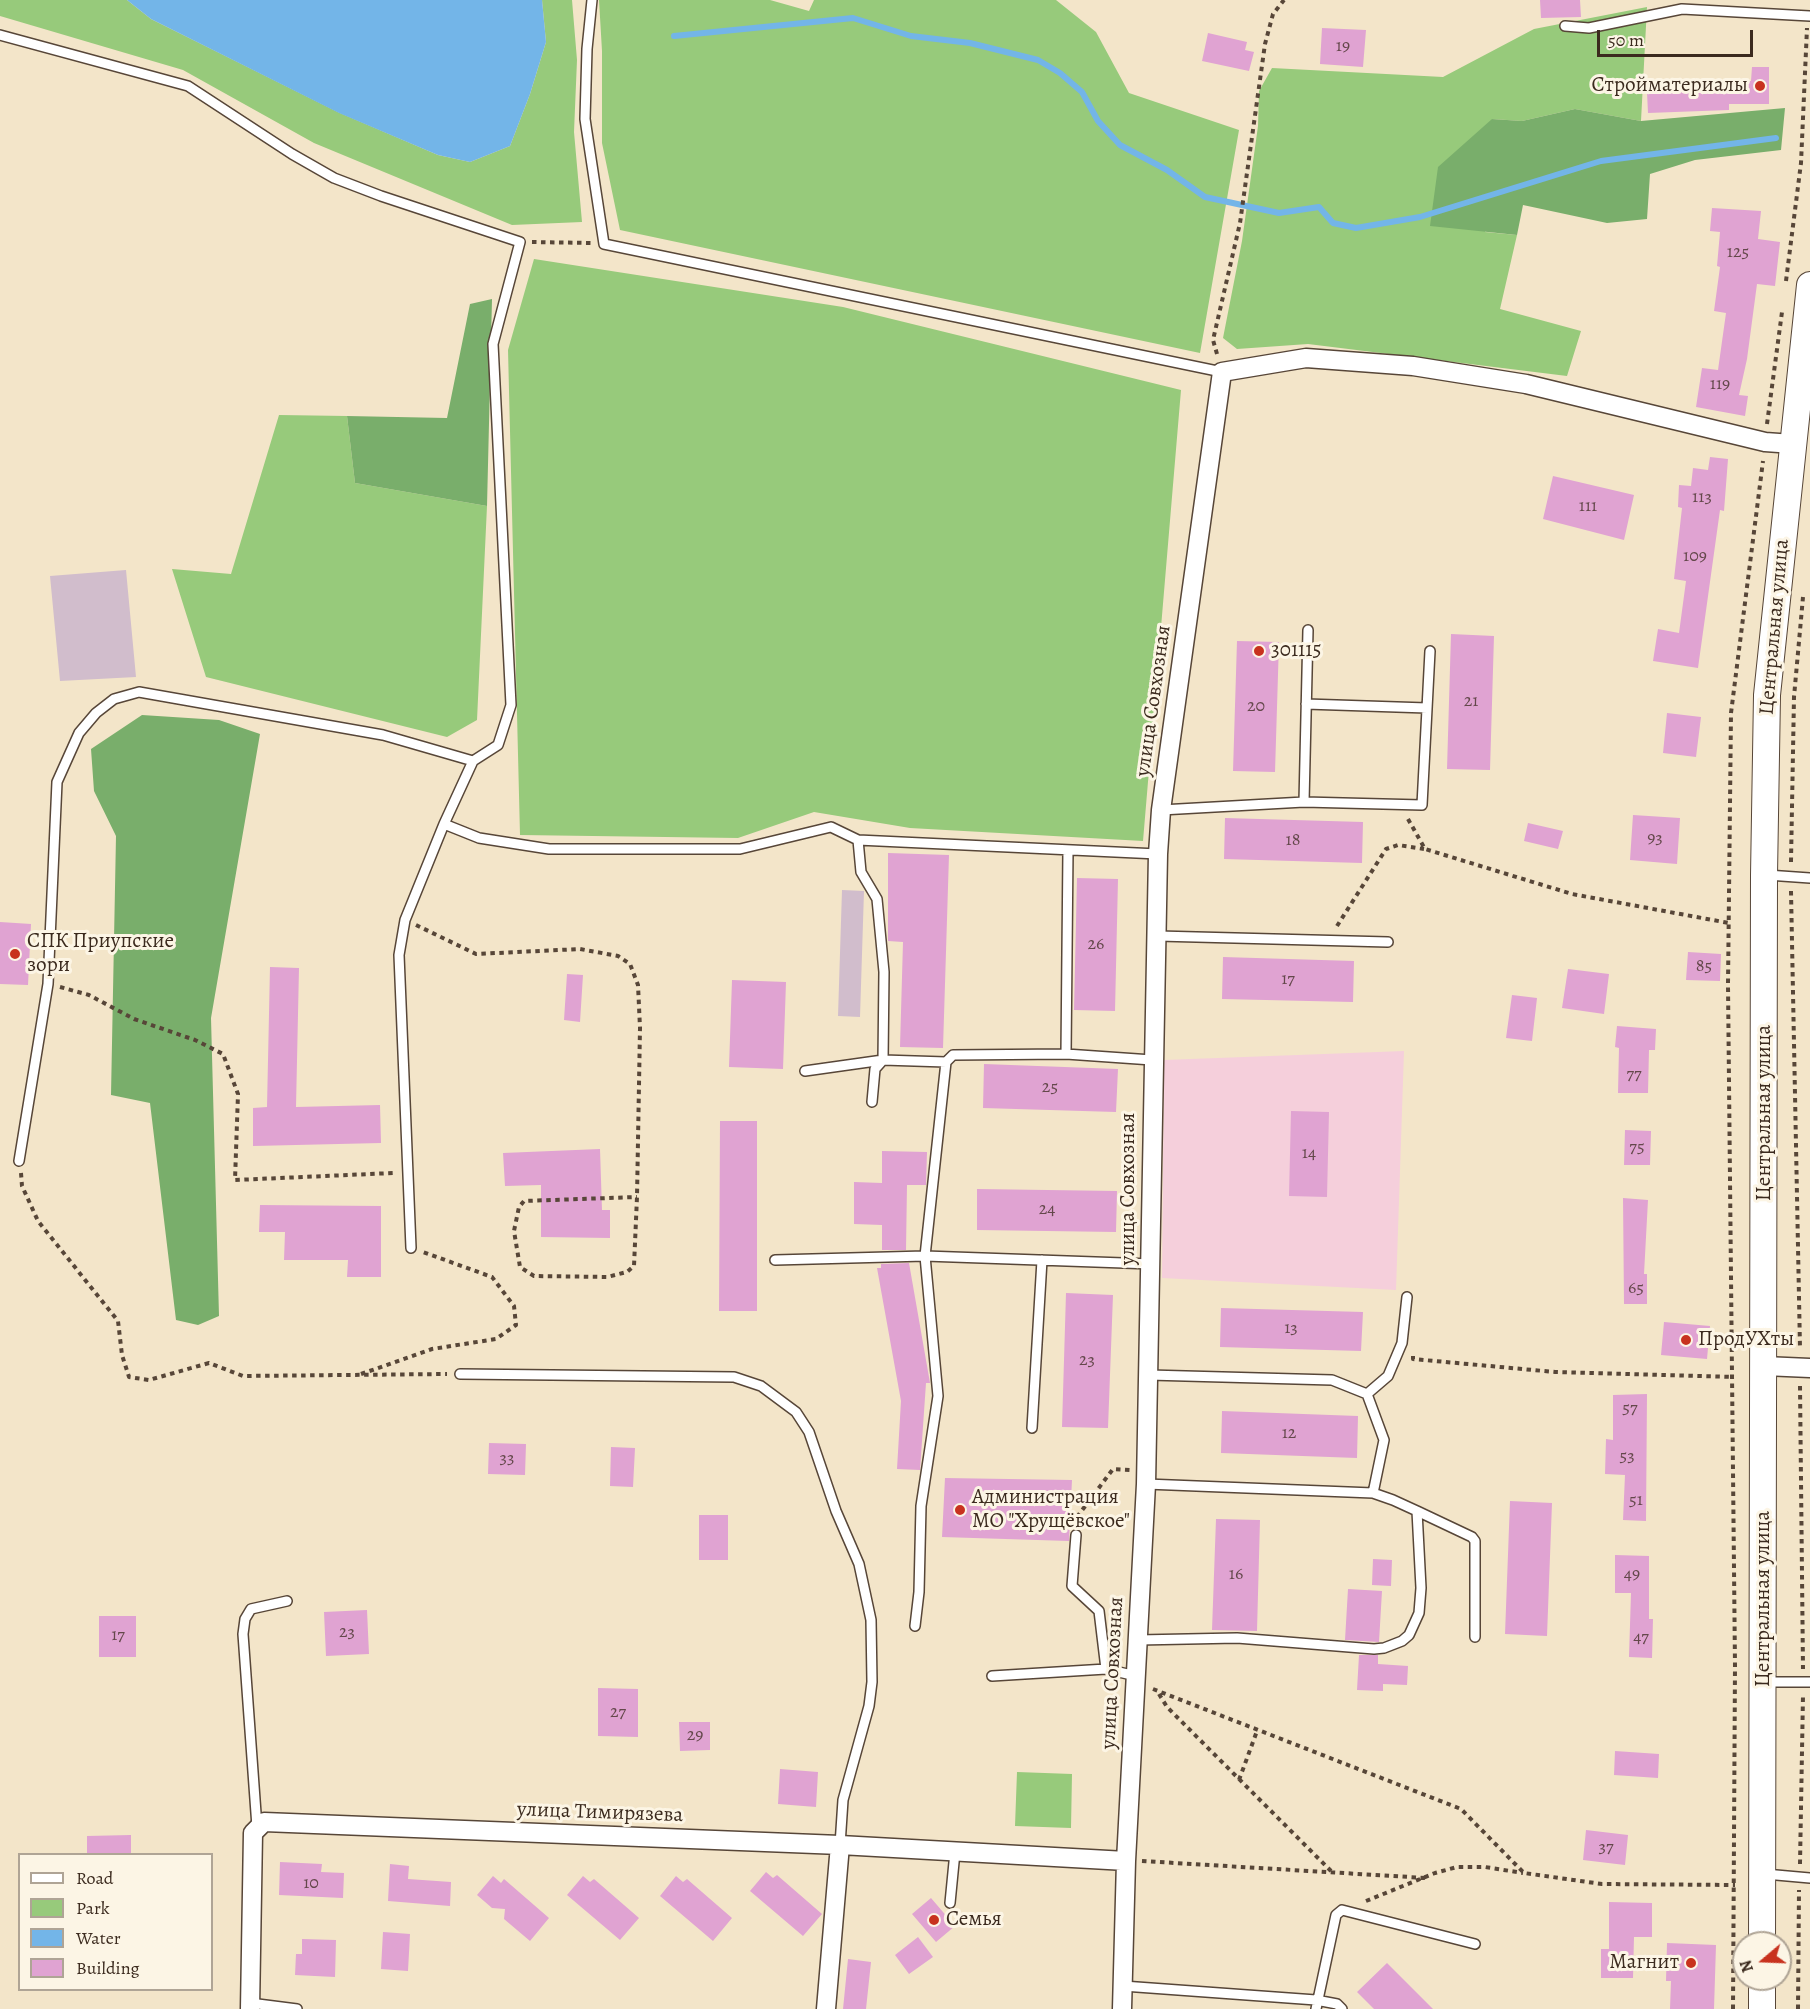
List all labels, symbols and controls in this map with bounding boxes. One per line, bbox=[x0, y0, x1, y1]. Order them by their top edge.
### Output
scale bar bbox=[1600, 18, 1756, 56]
text: 50 m bbox=[1608, 28, 1644, 52]
house number: 19 bbox=[1336, 36, 1350, 58]
place label: Стройматериалы bbox=[1591, 73, 1748, 99]
marker: Стройматериалы bbox=[1753, 79, 1767, 93]
house number: 125 bbox=[1727, 242, 1749, 264]
house number: 119 bbox=[1710, 374, 1730, 396]
house number: 113 bbox=[1692, 487, 1712, 509]
house number: 111 bbox=[1579, 496, 1597, 518]
street label: Центральная улица bbox=[1755, 538, 1795, 716]
house number: 109 bbox=[1683, 546, 1707, 568]
street label: улица Совхозная bbox=[1131, 624, 1177, 778]
place label: 301115 bbox=[1271, 638, 1322, 664]
marker: 301115 bbox=[1252, 644, 1266, 658]
house number: 21 bbox=[1464, 691, 1478, 713]
house number: 20 bbox=[1247, 696, 1265, 718]
house number: 93 bbox=[1647, 828, 1663, 850]
house number: 18 bbox=[1286, 830, 1300, 852]
place label: СПК Приупские зори bbox=[27, 929, 174, 979]
house number: 26 bbox=[1088, 934, 1104, 956]
marker: СПК Приупские зори bbox=[8, 947, 22, 961]
house number: 85 bbox=[1696, 956, 1712, 978]
house number: 17 bbox=[1281, 969, 1295, 991]
street label: Центральная улица bbox=[1752, 1025, 1778, 1201]
house number: 77 bbox=[1626, 1064, 1642, 1086]
house number: 25 bbox=[1042, 1077, 1058, 1099]
street label: улица Совхозная bbox=[1116, 1113, 1142, 1265]
house number: 75 bbox=[1629, 1137, 1645, 1159]
house number: 14 bbox=[1302, 1143, 1316, 1165]
house number: 24 bbox=[1039, 1199, 1055, 1221]
house number: 65 bbox=[1628, 1278, 1644, 1300]
house number: 13 bbox=[1284, 1318, 1298, 1340]
place label: ПродУХты bbox=[1698, 1327, 1794, 1353]
marker: ПродУХты bbox=[1679, 1333, 1693, 1347]
house number: 23 bbox=[1079, 1350, 1095, 1372]
house number: 57 bbox=[1622, 1398, 1638, 1420]
house number: 12 bbox=[1282, 1423, 1296, 1445]
house number: 53 bbox=[1619, 1446, 1635, 1468]
house number: 33 bbox=[500, 1448, 514, 1470]
place label: Администрация МО "Хрущёвское" bbox=[972, 1485, 1130, 1535]
house number: 51 bbox=[1629, 1490, 1643, 1512]
marker: Администрация МО "Хрущёвское" bbox=[953, 1503, 967, 1517]
street label: Центральная улица bbox=[1751, 1511, 1777, 1687]
house number: 16 bbox=[1229, 1564, 1243, 1586]
house number: 49 bbox=[1624, 1564, 1640, 1586]
street label: улица Совхозная bbox=[1096, 1596, 1130, 1750]
house number: 23 bbox=[339, 1622, 355, 1644]
house number: 17 bbox=[111, 1625, 125, 1647]
house number: 47 bbox=[1633, 1627, 1649, 1649]
house number: 27 bbox=[610, 1702, 626, 1724]
house number: 29 bbox=[687, 1725, 703, 1747]
street label: улица Тимирязева bbox=[516, 1798, 684, 1828]
house number: 37 bbox=[1598, 1837, 1614, 1859]
legend bbox=[18, 1853, 213, 1991]
text: Road bbox=[76, 1866, 113, 1890]
house number: 10 bbox=[303, 1873, 319, 1895]
text: Park bbox=[76, 1896, 110, 1920]
place label: Семья bbox=[946, 1907, 1002, 1933]
marker: Семья bbox=[927, 1913, 941, 1927]
text: Water bbox=[76, 1926, 121, 1950]
north arrow bbox=[1732, 1931, 1792, 1991]
place label: Магнит bbox=[1609, 1950, 1679, 1976]
text: Building bbox=[76, 1956, 140, 1980]
marker: Магнит bbox=[1684, 1956, 1698, 1970]
text: N bbox=[1735, 1957, 1759, 1975]

